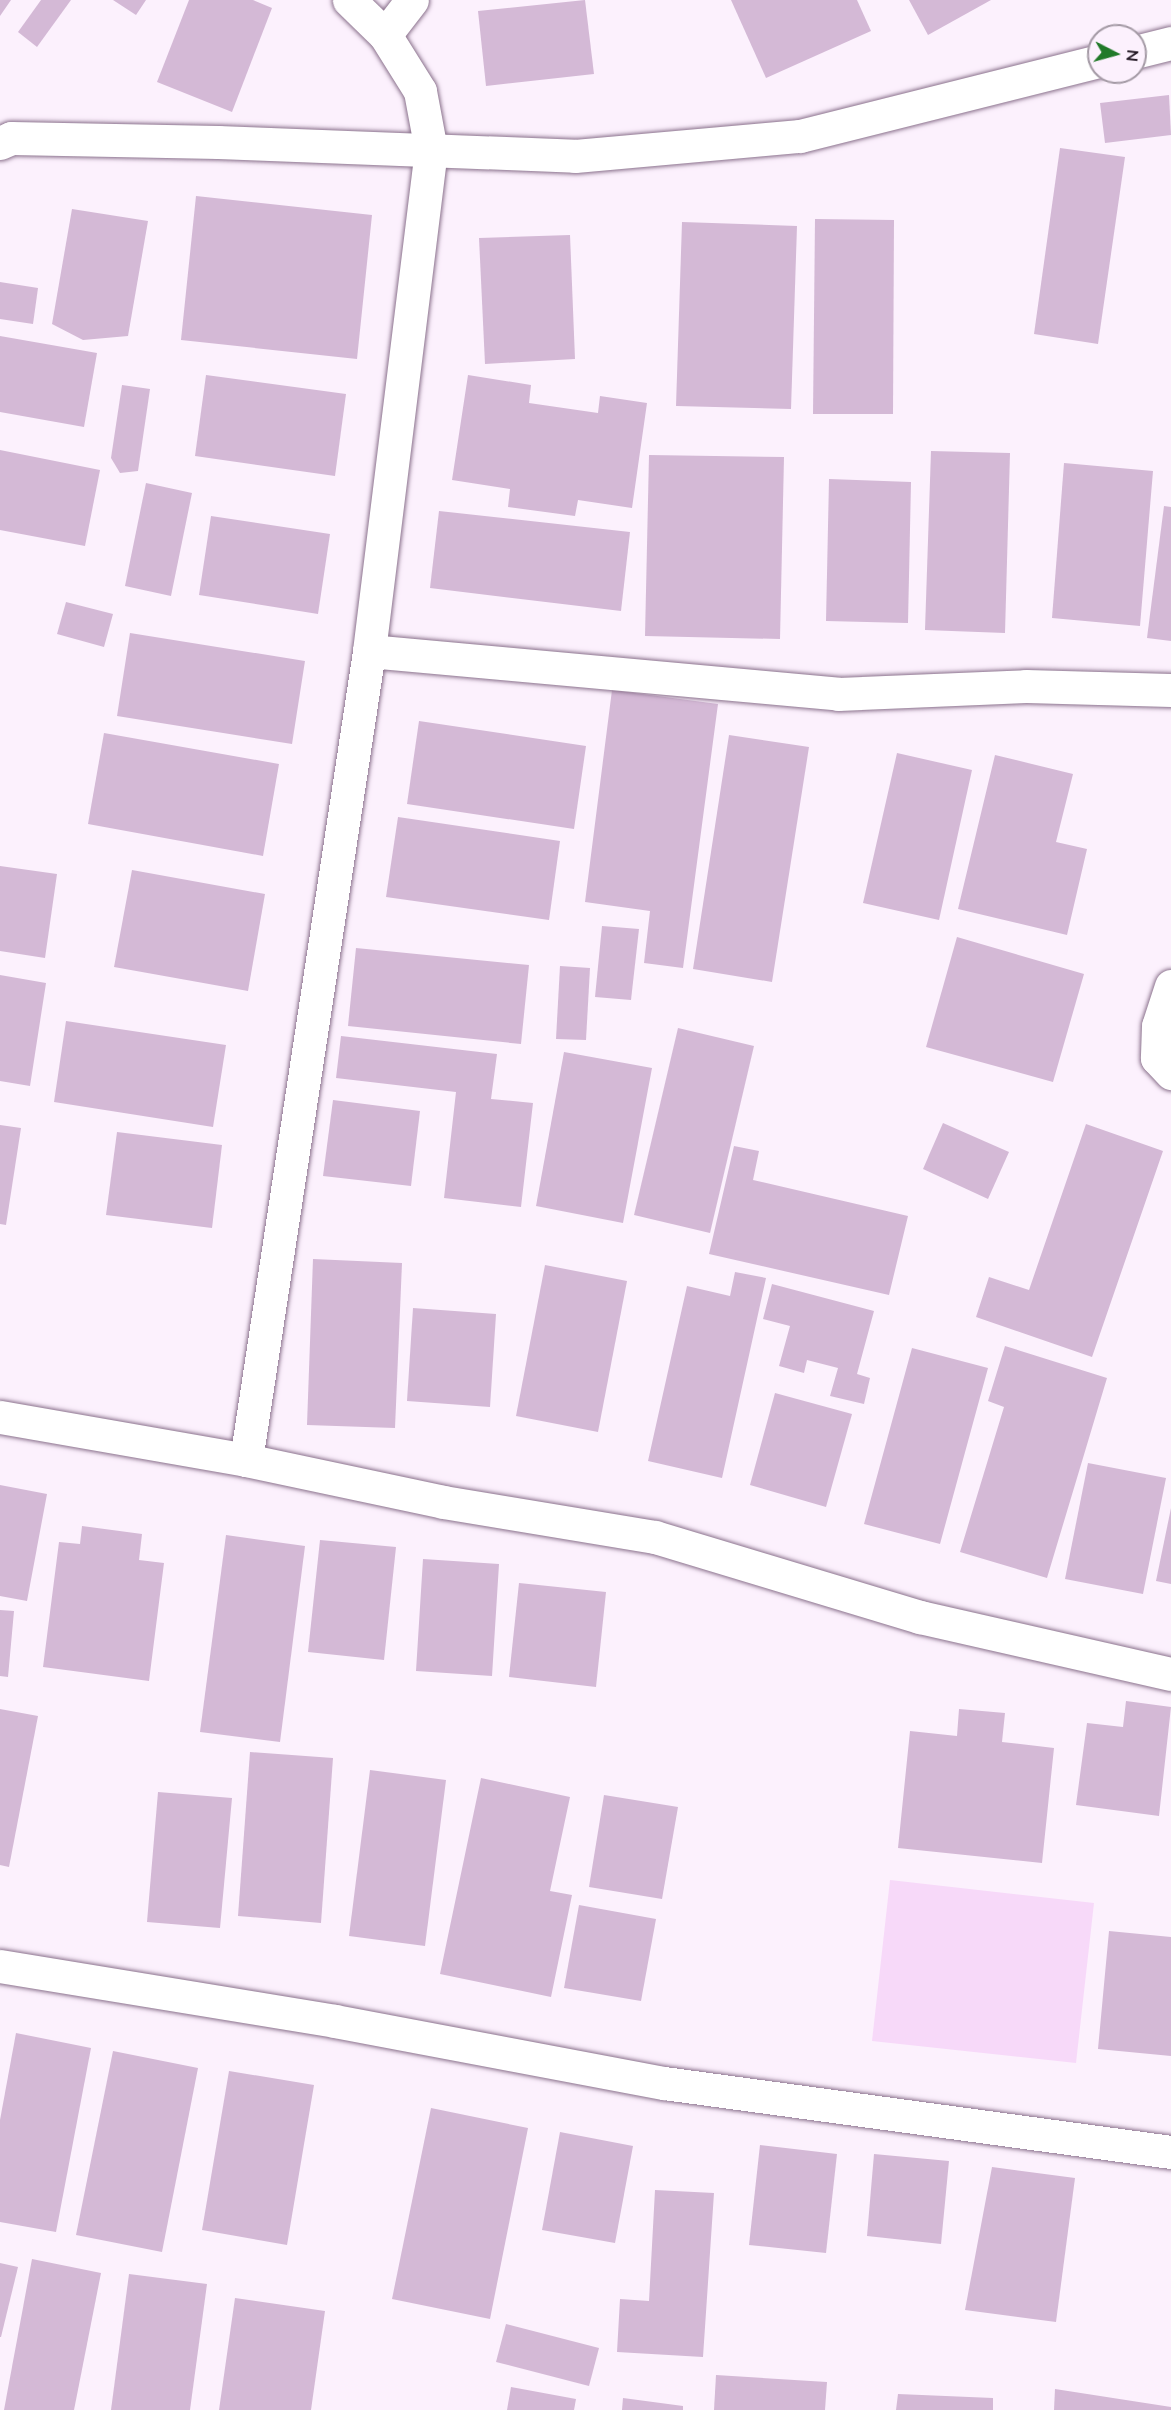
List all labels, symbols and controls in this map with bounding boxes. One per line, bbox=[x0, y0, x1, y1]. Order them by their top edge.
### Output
north arrow bbox=[1087, 24, 1147, 84]
text: N bbox=[1122, 49, 1143, 63]

